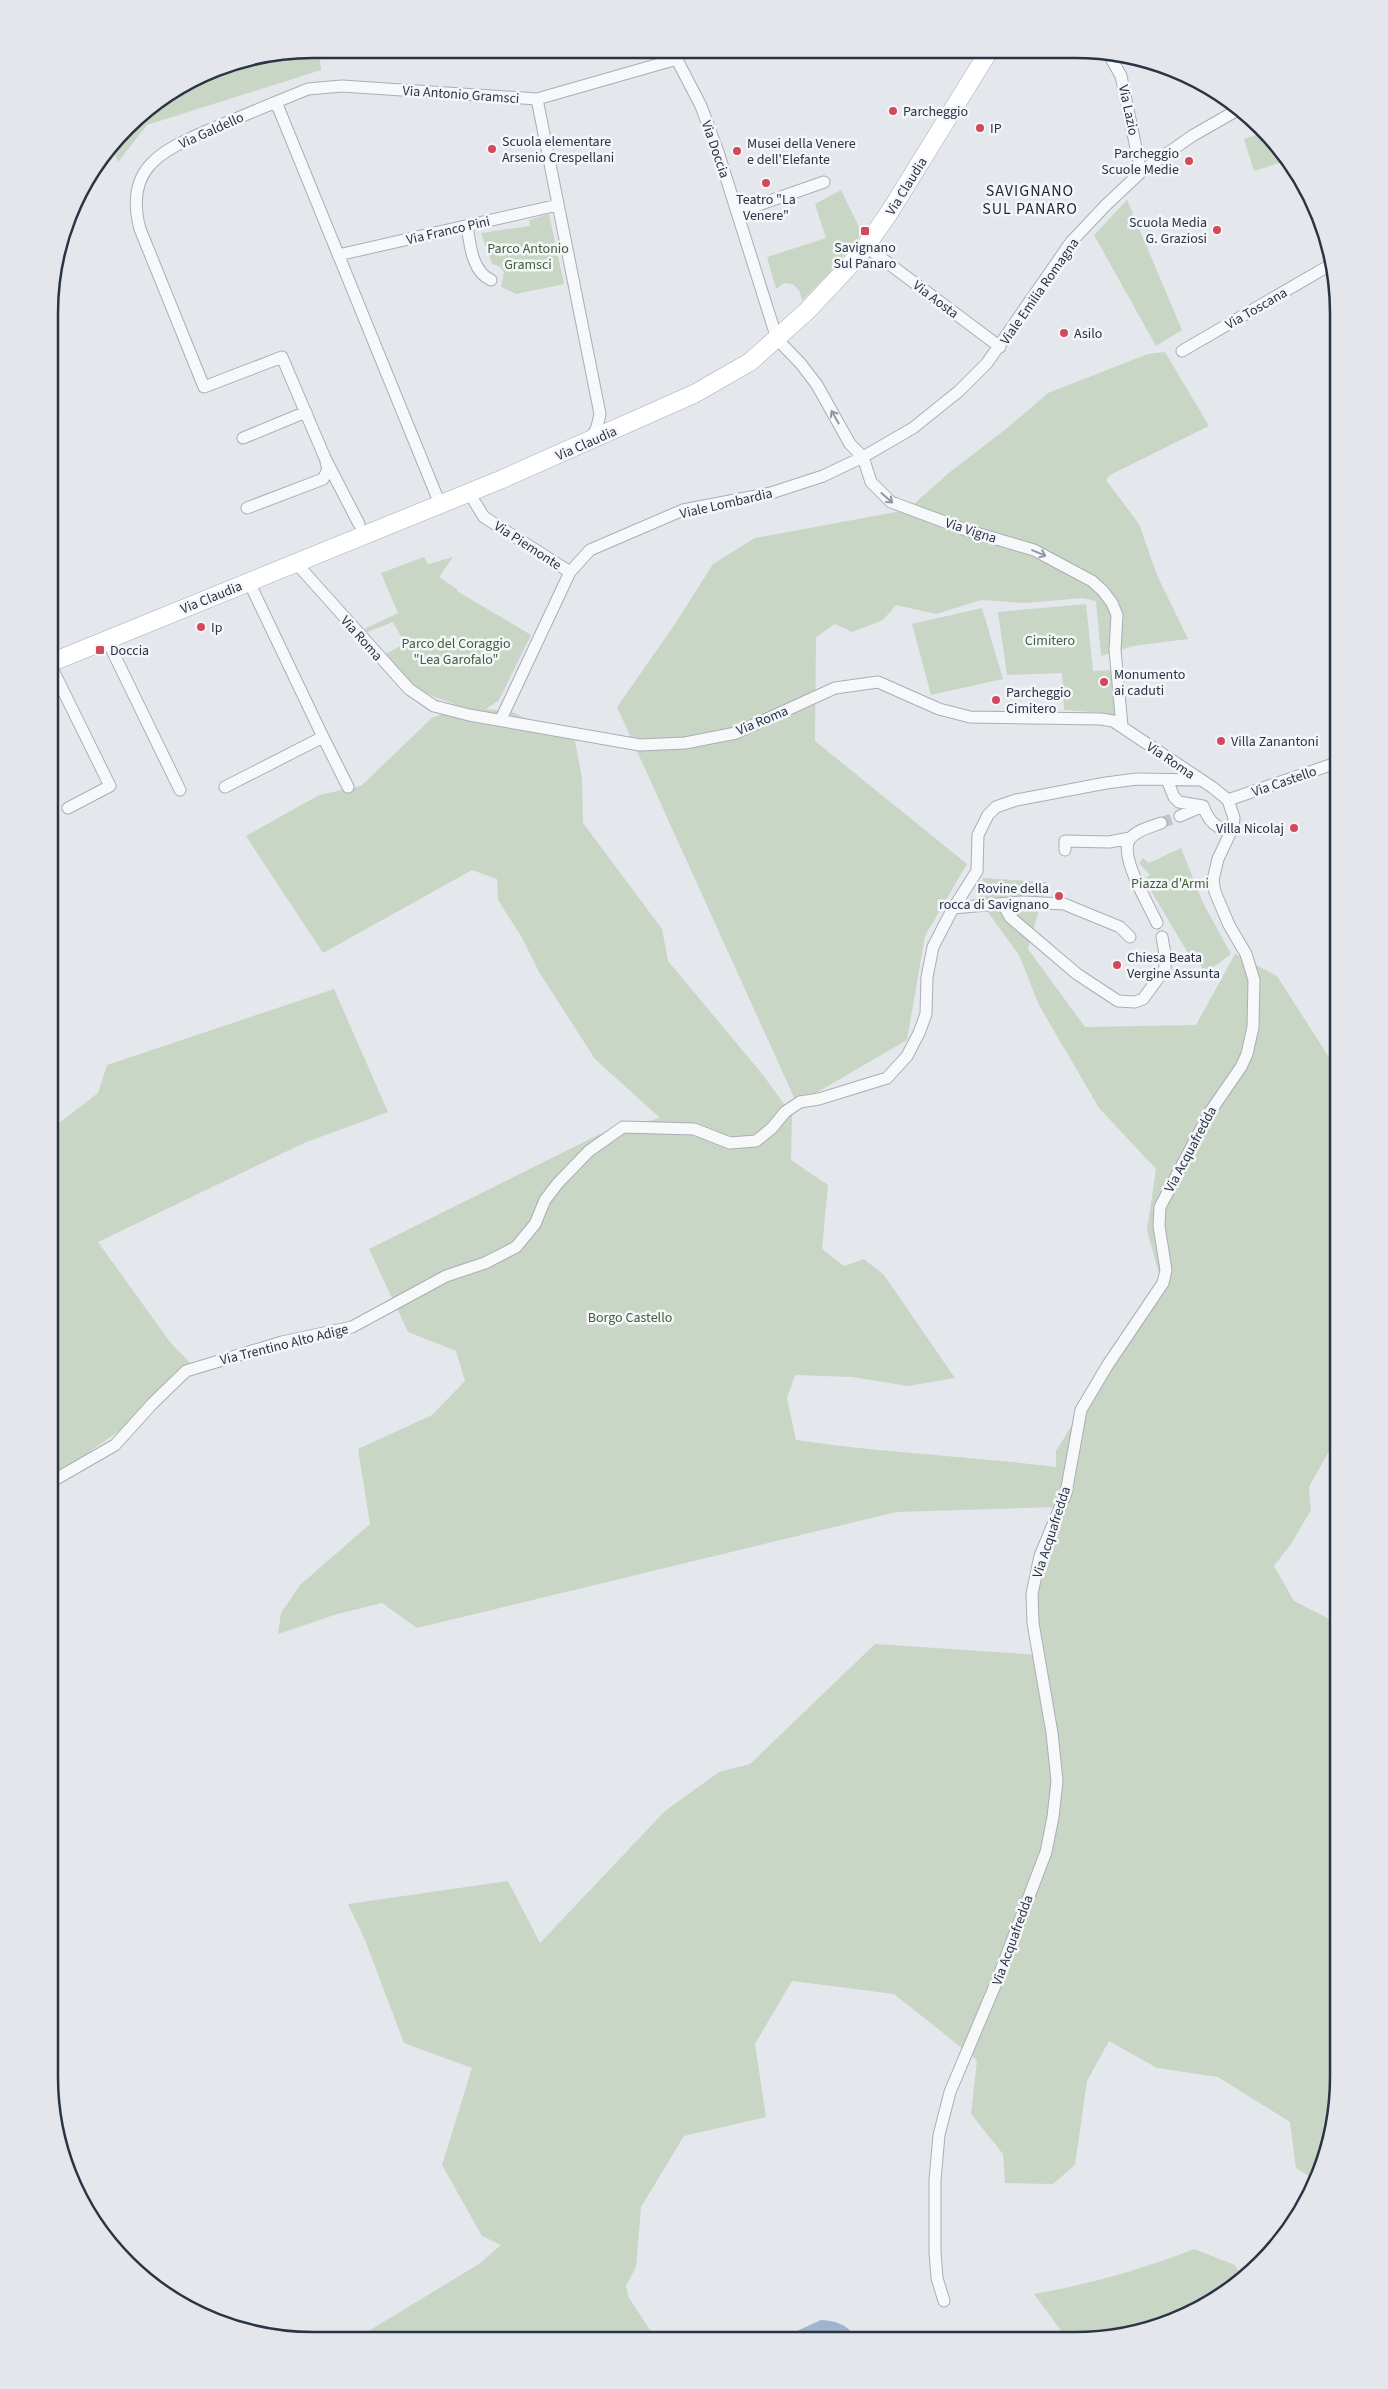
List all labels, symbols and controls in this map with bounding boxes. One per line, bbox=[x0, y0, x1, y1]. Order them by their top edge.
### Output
street label: Via Antonio Gramsci bbox=[402, 81, 520, 109]
street label: Via Lazio bbox=[1113, 83, 1143, 137]
place label: Parcheggio bbox=[903, 102, 968, 122]
marker: Parcheggio bbox=[887, 105, 899, 117]
street label: Via Galdello bbox=[176, 108, 247, 154]
street label: Via Doccia bbox=[696, 118, 734, 181]
place label: IP bbox=[990, 119, 1002, 139]
marker: IP bbox=[974, 122, 986, 134]
place label: Scuola elementare Arsenio Crespellani bbox=[502, 132, 614, 168]
place label: Musei della Venere e dell'Elefante bbox=[747, 134, 856, 170]
marker: Scuola elementare Arsenio Crespellani bbox=[486, 143, 498, 155]
place label: Parcheggio Scuole Medie bbox=[1101, 144, 1179, 180]
marker: Musei della Venere e dell'Elefante bbox=[731, 145, 743, 157]
street label: Via Claudia bbox=[881, 154, 933, 219]
marker: Parcheggio Scuole Medie bbox=[1183, 155, 1195, 167]
marker: Teatro "La Venere" bbox=[760, 177, 772, 189]
district label: SAVIGNANO SUL PANARO bbox=[982, 180, 1078, 220]
place label: Teatro "La Venere" bbox=[736, 190, 796, 226]
street label: Via Franco Pini bbox=[404, 212, 492, 250]
place label: Scuola Media G. Graziosi bbox=[1129, 213, 1207, 249]
marker: Scuola Media G. Graziosi bbox=[1211, 224, 1223, 236]
marker: Savignano Sul Panaro bbox=[859, 225, 871, 237]
street label: Viale Emilia Romagna bbox=[995, 234, 1084, 349]
place label: Savignano Sul Panaro bbox=[834, 238, 896, 274]
park label: Parco Antonio Gramsci bbox=[487, 239, 569, 275]
street label: Via Aosta bbox=[908, 276, 962, 324]
street label: Via Toscana bbox=[1222, 283, 1291, 335]
place label: Asilo bbox=[1074, 324, 1102, 344]
marker: Asilo bbox=[1058, 327, 1070, 339]
one-way arrow bbox=[830, 410, 840, 425]
street label: Via Claudia bbox=[553, 422, 620, 466]
street label: Viale Lombardia bbox=[678, 484, 774, 524]
one-way arrow bbox=[881, 492, 894, 503]
street label: Via Vigna bbox=[942, 513, 999, 549]
street label: Via Piemonte bbox=[490, 516, 565, 575]
one-way arrow bbox=[1031, 548, 1046, 558]
street label: Via Claudia bbox=[177, 576, 245, 619]
street label: Via Roma bbox=[336, 612, 387, 666]
place label: Ip bbox=[211, 618, 223, 638]
marker: Ip bbox=[195, 621, 207, 633]
park label: Cimitero bbox=[1025, 631, 1075, 651]
park label: Parco del Coraggio "Lea Garofalo" bbox=[402, 634, 510, 670]
place label: Doccia bbox=[110, 641, 149, 661]
marker: Doccia bbox=[94, 644, 106, 656]
place label: Monumento ai caduti bbox=[1114, 665, 1185, 701]
marker: Monumento ai caduti bbox=[1098, 676, 1110, 688]
place label: Parcheggio Cimitero bbox=[1006, 683, 1071, 719]
marker: Parcheggio Cimitero bbox=[990, 694, 1002, 706]
street label: Via Roma bbox=[733, 701, 791, 741]
place label: Villa Zanantoni bbox=[1231, 732, 1319, 752]
marker: Villa Zanantoni bbox=[1215, 735, 1227, 747]
street label: Via Roma bbox=[1142, 737, 1199, 784]
street label: Via Castello bbox=[1249, 762, 1319, 802]
place label: Villa Nicolaj bbox=[1216, 819, 1284, 839]
marker: Villa Nicolaj bbox=[1288, 822, 1300, 834]
park label: Piazza d'Armi bbox=[1131, 874, 1209, 894]
place label: Rovine della rocca di Savignano bbox=[939, 879, 1049, 915]
marker: Rovine della rocca di Savignano bbox=[1053, 890, 1065, 902]
place label: Chiesa Beata Vergine Assunta bbox=[1127, 948, 1220, 984]
marker: Chiesa Beata Vergine Assunta bbox=[1111, 959, 1123, 971]
street label: Via Acquafredda bbox=[1160, 1103, 1222, 1196]
park label: Borgo Castello bbox=[588, 1308, 672, 1328]
street label: Via Trentino Alto Adige bbox=[218, 1319, 351, 1371]
street label: Via Acquafredda bbox=[1028, 1484, 1076, 1581]
street label: Via Acquafredda bbox=[987, 1892, 1039, 1988]

